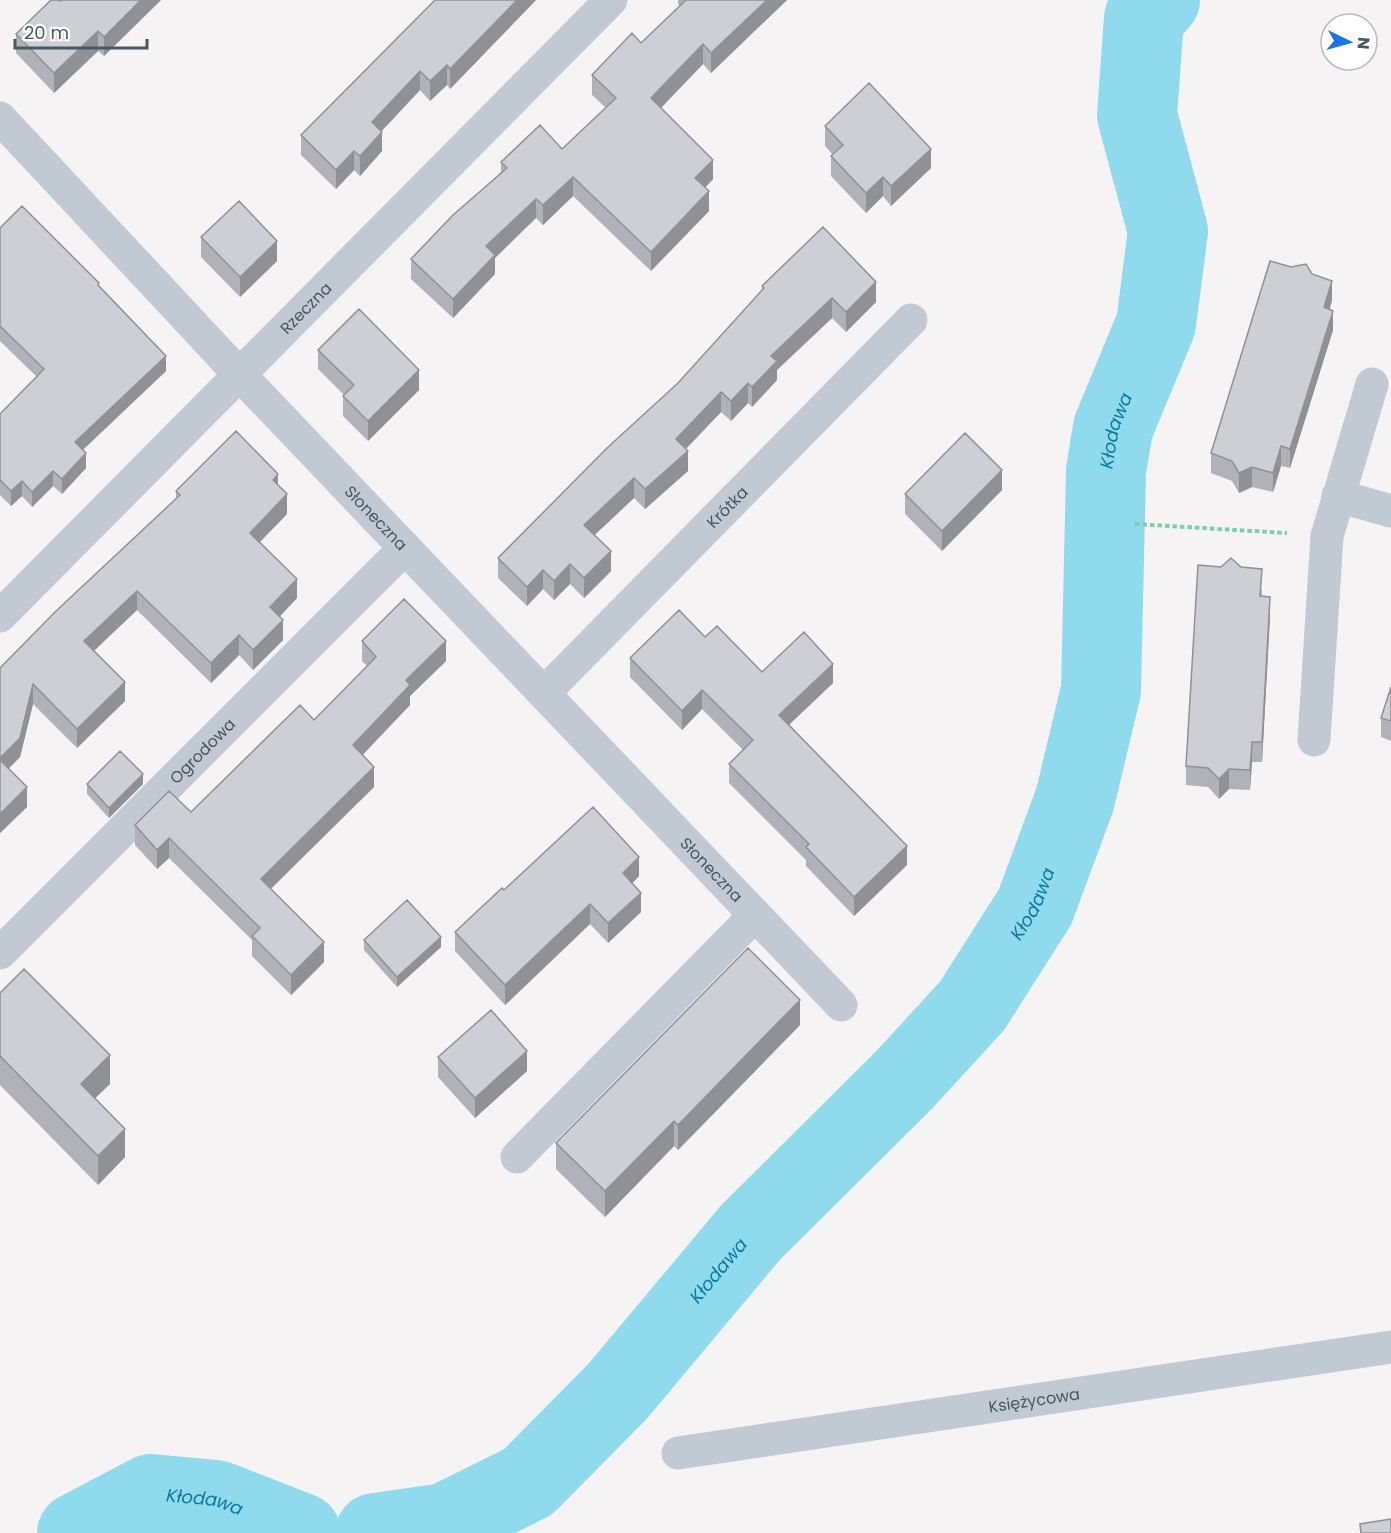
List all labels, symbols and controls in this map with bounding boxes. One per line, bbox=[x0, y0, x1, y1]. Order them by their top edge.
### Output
scale bar bbox=[15, 12, 147, 50]
north arrow bbox=[1319, 12, 1379, 72]
text: 20 m bbox=[24, 20, 69, 45]
text: N bbox=[1351, 36, 1375, 50]
street label: Rzeczna bbox=[275, 277, 337, 339]
water label: Kłodawa bbox=[1094, 389, 1138, 470]
street label: Słoneczna bbox=[339, 481, 412, 556]
street label: Krótka bbox=[701, 481, 753, 533]
street label: Ogrodowa bbox=[165, 713, 241, 789]
street label: Słoneczna bbox=[675, 832, 748, 907]
water label: Kłodawa bbox=[1004, 864, 1060, 945]
water label: Kłodawa bbox=[683, 1232, 753, 1308]
street label: Księżycowa bbox=[987, 1382, 1081, 1419]
water label: Kłodawa bbox=[165, 1482, 247, 1521]

